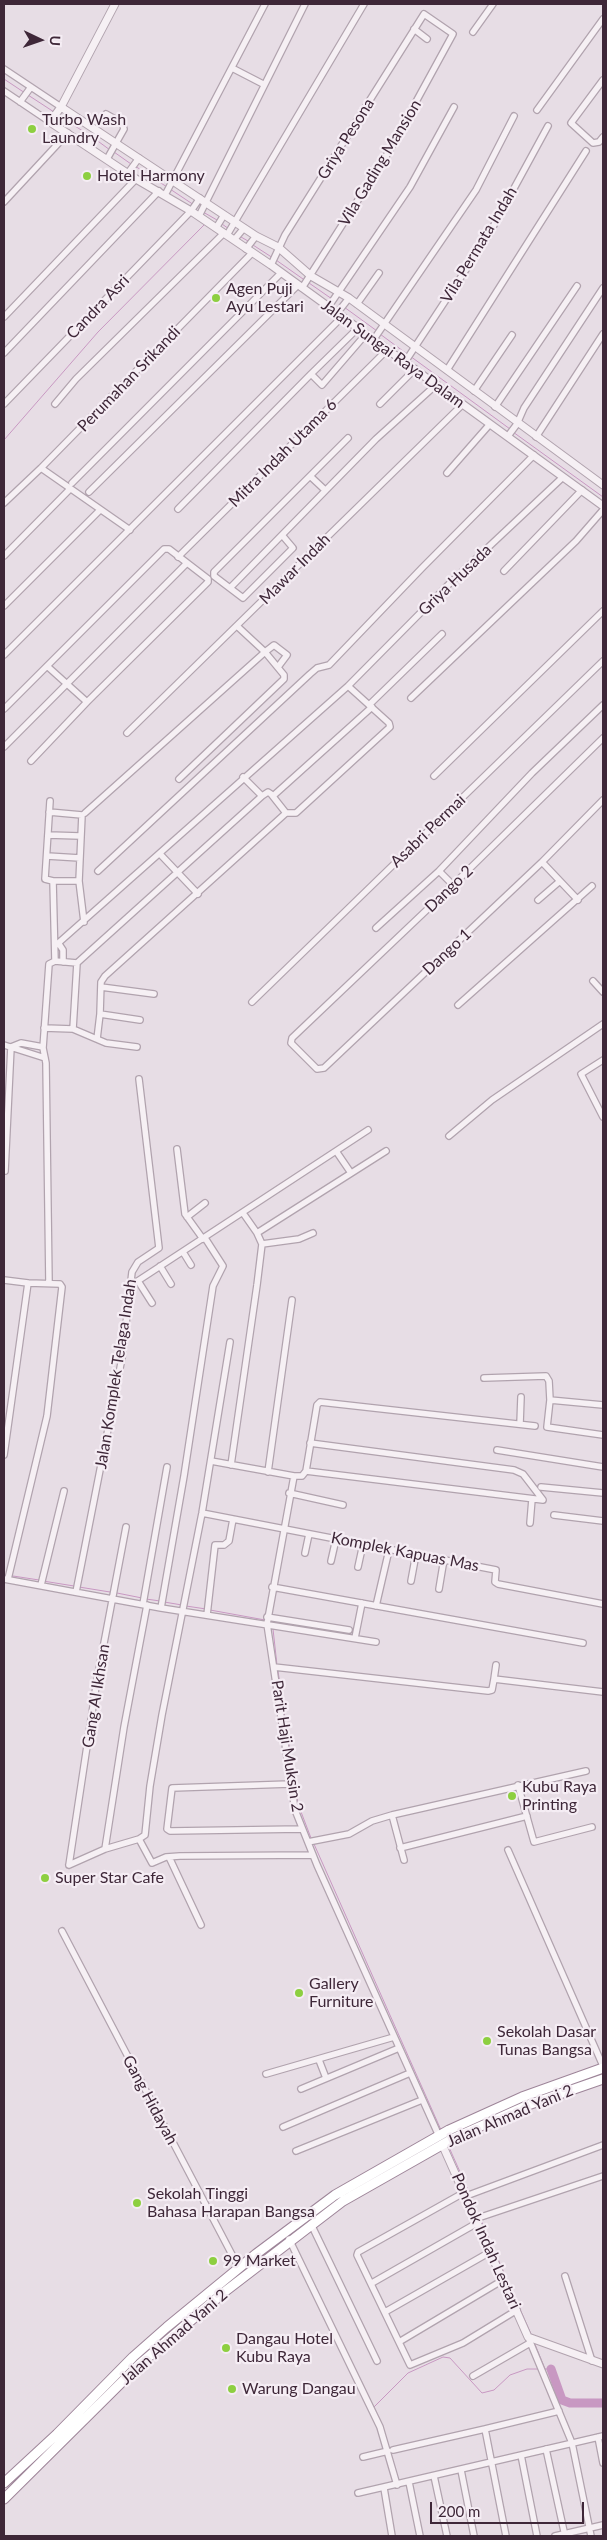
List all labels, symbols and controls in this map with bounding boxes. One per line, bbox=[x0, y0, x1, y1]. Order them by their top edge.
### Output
north arrow bbox=[15, 15, 65, 65]
text: U bbox=[47, 35, 64, 46]
street label: Griya Pesona bbox=[314, 95, 378, 183]
street label: Vila Gading Mansion bbox=[335, 96, 425, 230]
place label: Turbo Wash Laundry bbox=[42, 110, 126, 148]
marker: Turbo Wash Laundry bbox=[26, 123, 38, 135]
place label: Hotel Harmony bbox=[97, 166, 205, 186]
marker: Hotel Harmony bbox=[81, 170, 93, 182]
street label: Vila Permata Indah bbox=[437, 184, 521, 306]
street label: Candra Asri bbox=[63, 271, 133, 343]
place label: Agen Puji Ayu Lestari bbox=[226, 279, 304, 317]
marker: Agen Puji Ayu Lestari bbox=[210, 292, 222, 304]
street label: Jalan Sungai Raya Dalam bbox=[318, 296, 468, 412]
street label: Perumahan Srikandi bbox=[74, 322, 184, 436]
street label: Mitra Indah Utama 6 bbox=[225, 395, 341, 511]
street label: Mawar Indah bbox=[256, 530, 334, 608]
street label: Griya Husada bbox=[414, 540, 496, 620]
street label: Asabri Permai bbox=[387, 790, 469, 872]
street label: Dango 2 bbox=[421, 861, 477, 917]
street label: Dango 1 bbox=[419, 925, 475, 979]
street label: Jalan Komplek Telaga Indah bbox=[92, 1278, 140, 1470]
street label: Komplek Kapuas Mas bbox=[329, 1528, 481, 1576]
street label: Gang Al Ikhsan bbox=[78, 1643, 114, 1749]
street label: Parit Haji Muksin 2 bbox=[267, 1679, 307, 1813]
place label: Kubu Raya Printing bbox=[522, 1777, 597, 1815]
marker: Kubu Raya Printing bbox=[506, 1790, 518, 1802]
place label: Super Star Cafe bbox=[55, 1868, 164, 1888]
marker: Super Star Cafe bbox=[39, 1872, 51, 1884]
place label: Gallery Furniture bbox=[309, 1974, 374, 2012]
marker: Gallery Furniture bbox=[293, 1987, 305, 1999]
place label: Sekolah Dasar Tunas Bangsa bbox=[497, 2022, 596, 2060]
marker: Sekolah Dasar Tunas Bangsa bbox=[481, 2035, 493, 2047]
street label: Gang Hidayah bbox=[118, 2052, 182, 2148]
street label: Jalan Ahmad Yani 2 bbox=[444, 2081, 576, 2151]
street label: Pondok Indah Lestari bbox=[447, 2170, 525, 2312]
place label: Sekolah Tinggi Bahasa Harapan Bangsa bbox=[147, 2184, 315, 2222]
marker: Sekolah Tinggi Bahasa Harapan Bangsa bbox=[131, 2197, 143, 2209]
place label: 99 Market bbox=[223, 2251, 296, 2271]
marker: 99 Market bbox=[207, 2255, 219, 2267]
street label: Jalan Ahmad Yani 2 bbox=[117, 2285, 231, 2389]
place label: Dangau Hotel Kubu Raya bbox=[236, 2329, 333, 2367]
marker: Dangau Hotel Kubu Raya bbox=[220, 2342, 232, 2354]
place label: Warung Dangau bbox=[242, 2379, 356, 2399]
marker: Warung Dangau bbox=[226, 2383, 238, 2395]
scale bar bbox=[432, 2492, 586, 2524]
text: 200 m bbox=[438, 2502, 480, 2520]

